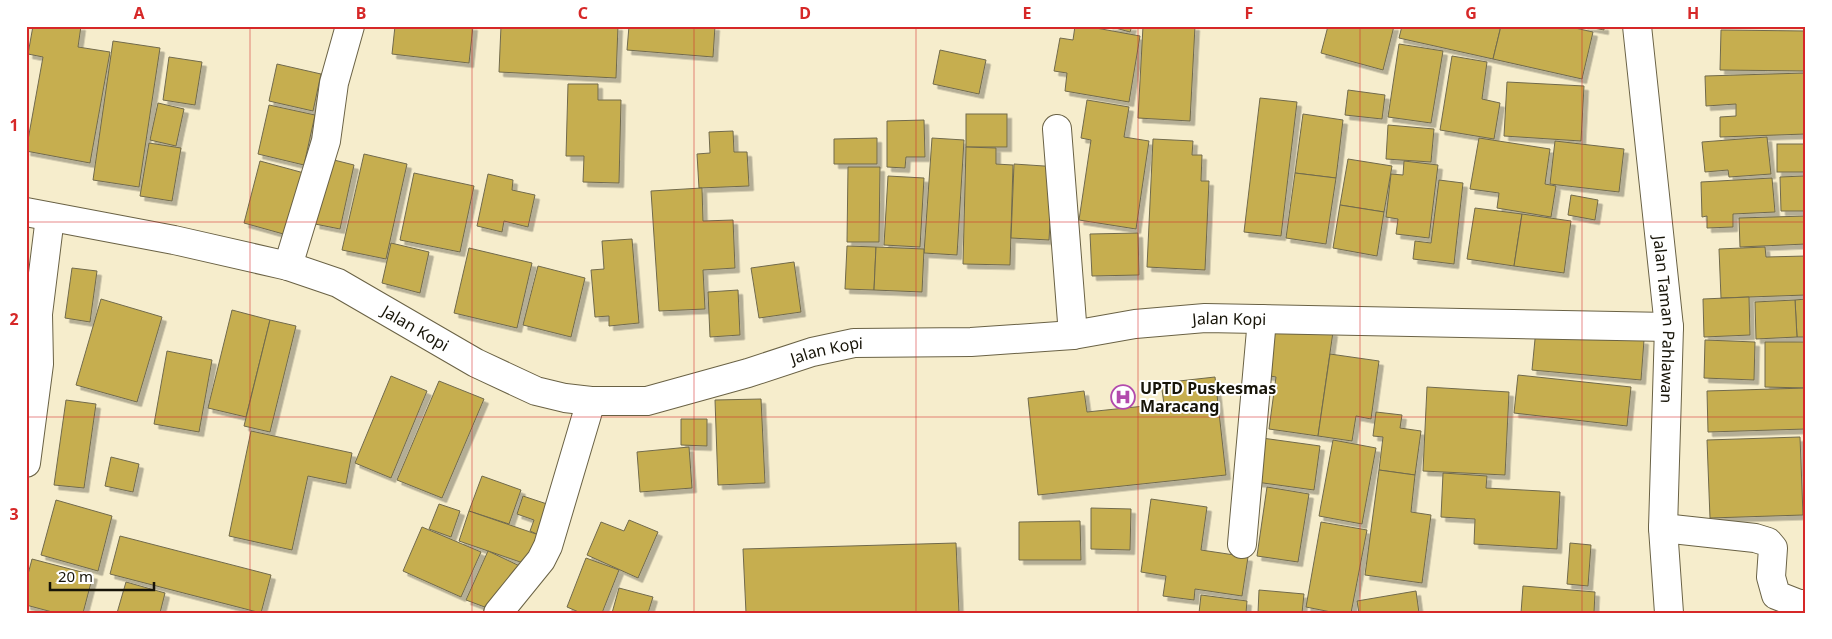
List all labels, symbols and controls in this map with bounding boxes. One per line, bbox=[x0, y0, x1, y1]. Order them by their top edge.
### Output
text: A bbox=[133, 2, 145, 24]
text: B bbox=[356, 2, 366, 24]
text: C bbox=[578, 2, 588, 24]
text: D bbox=[799, 2, 811, 24]
text: E bbox=[1023, 2, 1032, 24]
text: F bbox=[1245, 2, 1253, 24]
text: G bbox=[1465, 2, 1477, 24]
text: H bbox=[1687, 2, 1699, 24]
text: 1 bbox=[9, 114, 19, 136]
street label: Jalan Taman Pahlawan bbox=[1648, 233, 1680, 404]
street label: Jalan Kopi bbox=[376, 299, 453, 356]
street label: Jalan Kopi bbox=[1189, 307, 1267, 330]
text: 2 bbox=[9, 308, 19, 330]
street label: Jalan Kopi bbox=[785, 331, 863, 370]
place label: UPTD Puskesmas Maracang bbox=[1140, 377, 1276, 417]
hospital icon: UPTD Puskesmas Maracang bbox=[1110, 384, 1136, 410]
text: 3 bbox=[9, 503, 19, 525]
scale bar bbox=[50, 559, 154, 591]
text: 20 m bbox=[58, 566, 93, 586]

